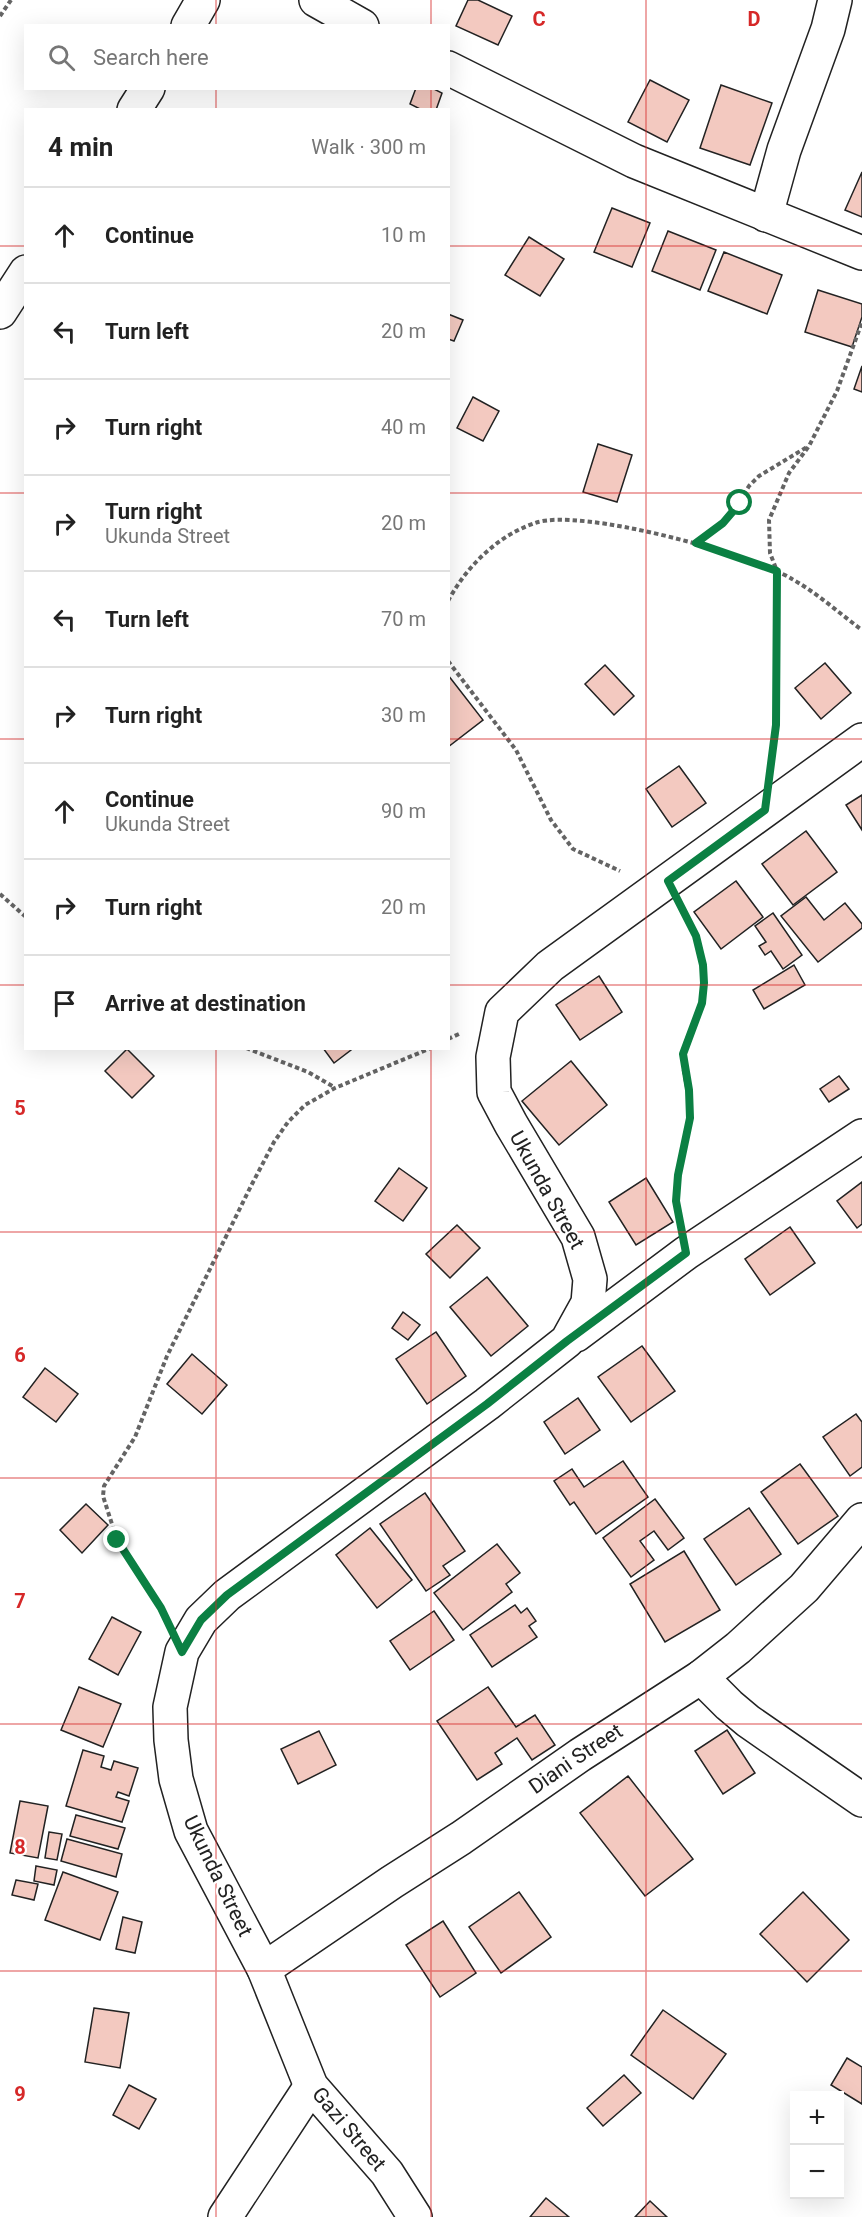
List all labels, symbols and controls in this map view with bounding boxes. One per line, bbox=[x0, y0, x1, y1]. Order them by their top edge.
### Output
text: C bbox=[532, 7, 546, 31]
text: D bbox=[748, 7, 761, 31]
search box bbox=[24, 24, 450, 90]
icon: search bbox=[45, 41, 78, 74]
text: Search here bbox=[93, 45, 209, 70]
text: 4 min bbox=[48, 132, 113, 162]
text: Walk · 300 m bbox=[311, 135, 426, 159]
icon: ahead bbox=[48, 219, 81, 252]
text: Continue bbox=[105, 223, 194, 248]
text: 10 m bbox=[381, 223, 426, 247]
icon: left bbox=[48, 315, 81, 348]
text: Turn left bbox=[105, 319, 189, 344]
text: 20 m bbox=[381, 319, 426, 343]
icon: right bbox=[48, 411, 81, 444]
text: Turn right bbox=[105, 415, 202, 440]
text: 40 m bbox=[381, 415, 426, 439]
route start bbox=[726, 489, 752, 515]
text: Turn right bbox=[105, 499, 202, 524]
icon: right bbox=[48, 507, 81, 540]
text: 20 m bbox=[381, 511, 426, 535]
text: Ukunda Street bbox=[105, 524, 230, 548]
icon: left bbox=[48, 603, 81, 636]
text: Turn left bbox=[105, 607, 189, 632]
text: 70 m bbox=[381, 607, 426, 631]
icon: right bbox=[48, 699, 81, 732]
text: Turn right bbox=[105, 703, 202, 728]
text: 30 m bbox=[381, 703, 426, 727]
text: Continue bbox=[105, 787, 194, 812]
icon: ahead bbox=[48, 795, 81, 828]
text: 90 m bbox=[381, 799, 426, 823]
text: Ukunda Street bbox=[105, 812, 230, 836]
icon: right bbox=[48, 891, 81, 924]
text: Turn right bbox=[105, 895, 202, 920]
text: 20 m bbox=[381, 895, 426, 919]
icon: arrive bbox=[48, 987, 81, 1020]
text: Arrive at destination bbox=[105, 991, 306, 1016]
text: 5 bbox=[14, 1096, 26, 1120]
street label: Ukunda Street bbox=[505, 1127, 589, 1253]
text: 6 bbox=[14, 1343, 26, 1367]
route end bbox=[103, 1526, 129, 1552]
text: 7 bbox=[14, 1589, 26, 1613]
street label: Diani Street bbox=[524, 1719, 627, 1799]
street label: Ukunda Street bbox=[178, 1812, 258, 1940]
text: 8 bbox=[14, 1835, 26, 1859]
text: 9 bbox=[14, 2082, 26, 2106]
street label: Gazi Street bbox=[307, 2082, 391, 2176]
map controls bbox=[790, 2091, 844, 2199]
button: + bbox=[790, 2091, 844, 2145]
button: − bbox=[790, 2145, 844, 2199]

